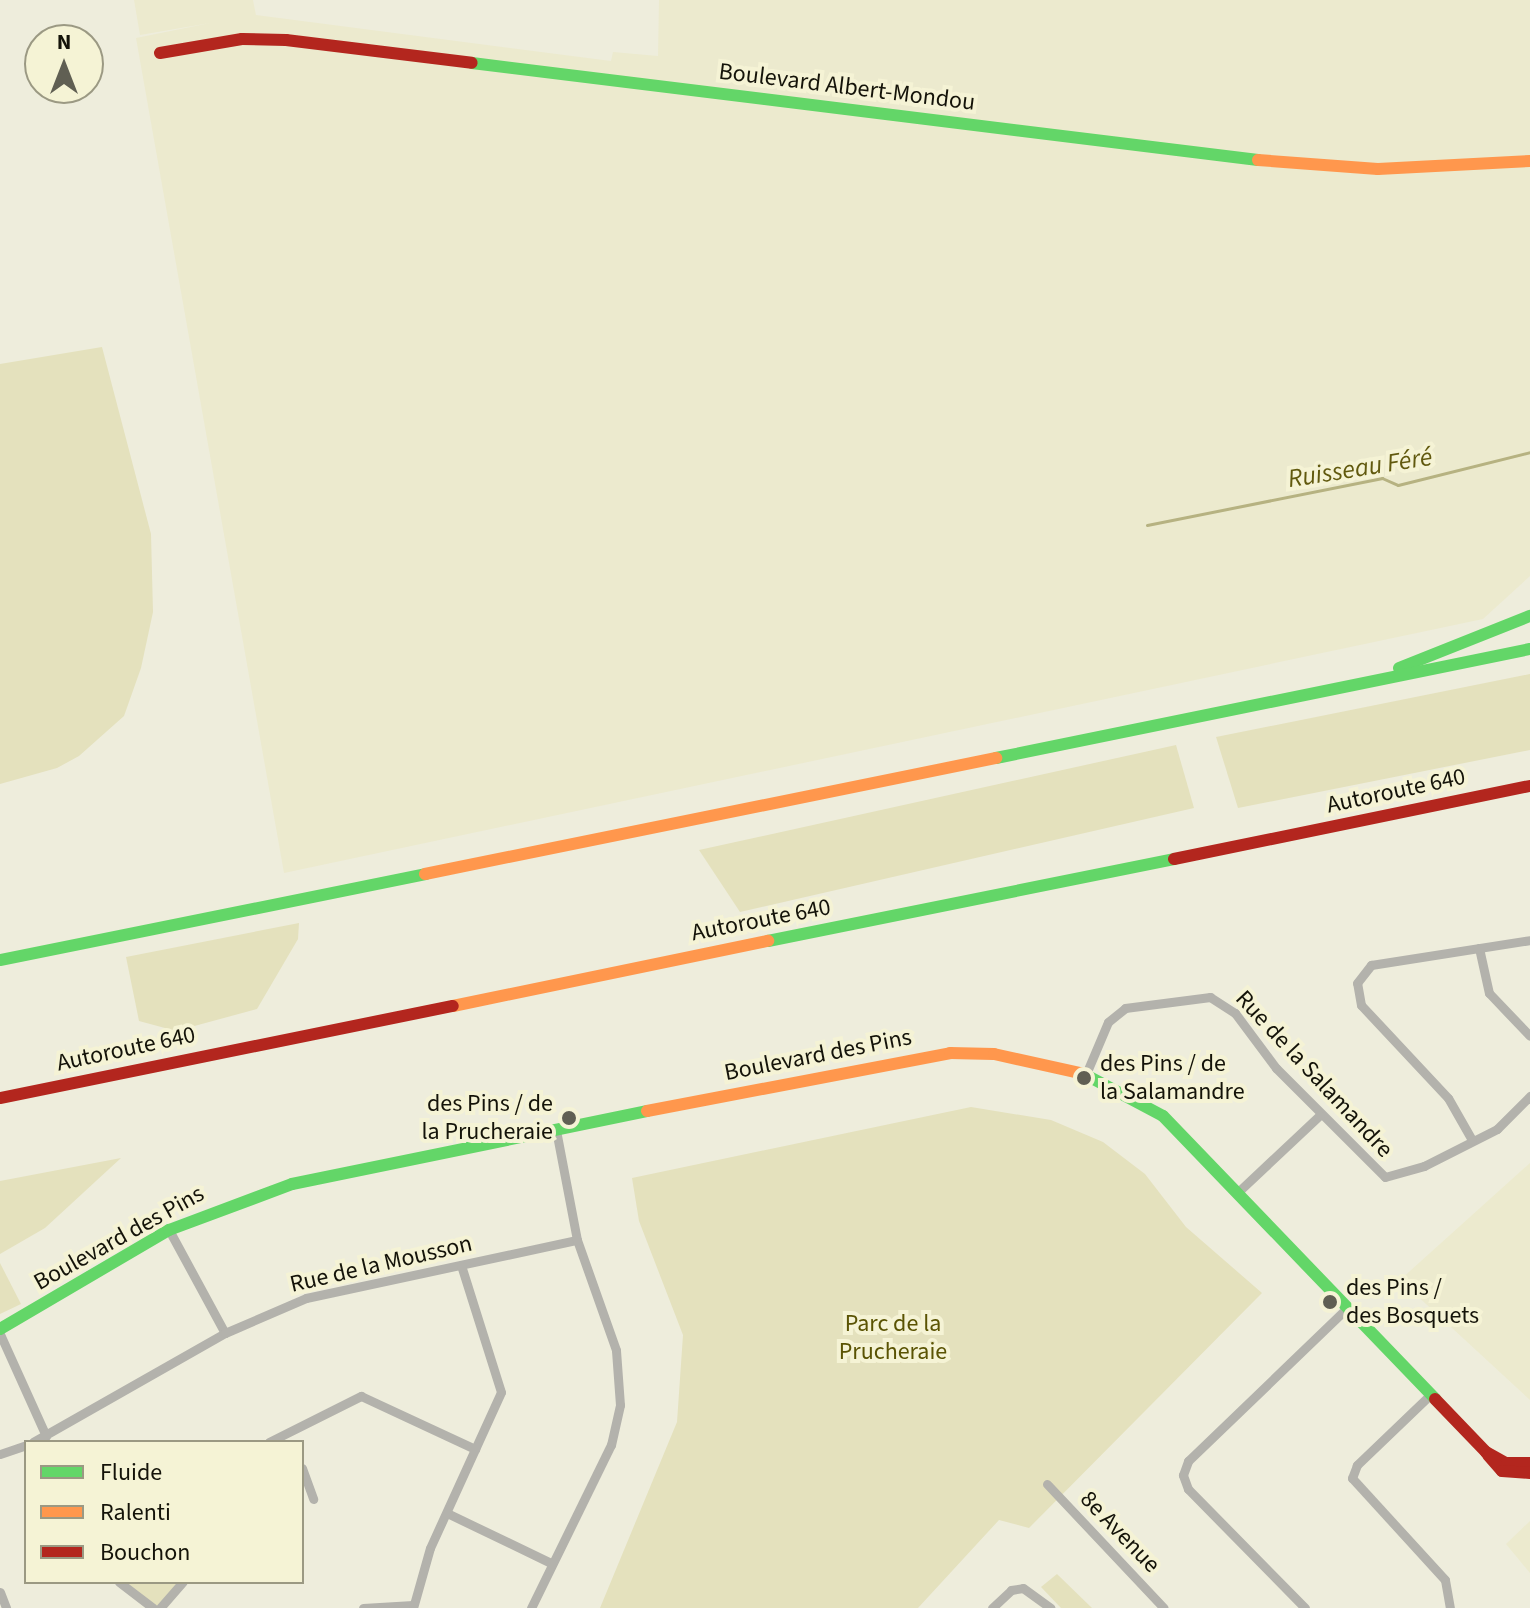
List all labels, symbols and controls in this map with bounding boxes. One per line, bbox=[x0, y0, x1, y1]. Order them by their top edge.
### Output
north arrow bbox=[24, 24, 104, 104]
text: N bbox=[57, 26, 71, 58]
street label: Boulevard Albert-Mondou bbox=[717, 57, 977, 117]
water label: Ruisseau Féré bbox=[1285, 441, 1435, 495]
street label: Autoroute 640 bbox=[1324, 762, 1468, 820]
street label: Autoroute 640 bbox=[689, 892, 833, 948]
street label: Rue de la Salamandre bbox=[1229, 984, 1399, 1164]
street label: Autoroute 640 bbox=[54, 1020, 198, 1078]
street label: Boulevard des Pins bbox=[722, 1023, 914, 1087]
place label: des Pins / de la Salamandre bbox=[1100, 1050, 1245, 1106]
marker: des Pins / de la Salamandre bbox=[1075, 1069, 1093, 1087]
place label: des Pins / de la Prucheraie bbox=[421, 1090, 553, 1146]
marker: des Pins / de la Prucheraie bbox=[560, 1109, 578, 1127]
street label: Boulevard des Pins bbox=[29, 1179, 209, 1297]
street label: Rue de la Mousson bbox=[287, 1229, 475, 1299]
place label: des Pins / des Bosquets bbox=[1346, 1274, 1479, 1330]
marker: des Pins / des Bosquets bbox=[1321, 1293, 1339, 1311]
park label: Parc de la Prucheraie bbox=[839, 1310, 947, 1366]
legend bbox=[24, 1440, 304, 1584]
text: Fluide bbox=[100, 1455, 162, 1490]
street label: 8e Avenue bbox=[1074, 1485, 1166, 1579]
text: Ralenti bbox=[100, 1495, 171, 1530]
text: Bouchon bbox=[100, 1535, 190, 1570]

